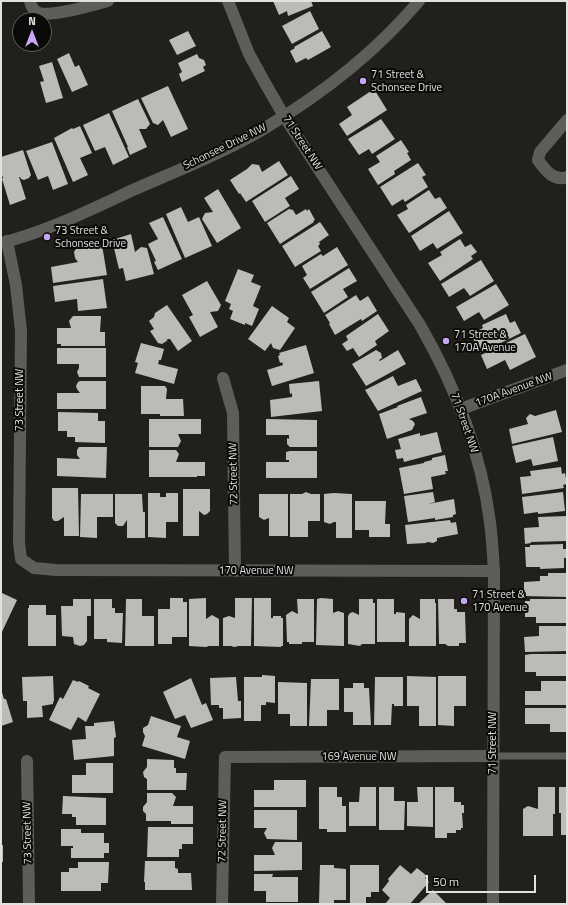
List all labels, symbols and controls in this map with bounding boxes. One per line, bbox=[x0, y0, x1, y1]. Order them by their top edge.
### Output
north arrow bbox=[12, 12, 52, 52]
text: N bbox=[28, 13, 36, 29]
place label: 71 Street & Schonsee Drive bbox=[371, 68, 442, 94]
marker: 71 Street & Schonsee Drive bbox=[358, 76, 368, 86]
street label: 71 Street NW bbox=[279, 113, 325, 173]
street label: Schonsee Drive NW bbox=[181, 121, 269, 173]
place label: 73 Street & Schonsee Drive bbox=[55, 224, 126, 250]
marker: 73 Street & Schonsee Drive bbox=[42, 232, 52, 242]
place label: 71 Street & 170A Avenue bbox=[454, 328, 516, 354]
marker: 71 Street & 170A Avenue bbox=[441, 336, 451, 346]
street label: 73 Street NW bbox=[13, 369, 27, 431]
street label: 170A Avenue NW bbox=[473, 370, 555, 410]
street label: 71 Street NW bbox=[448, 391, 480, 455]
street label: 72 Street NW bbox=[227, 443, 241, 505]
street label: 170 Avenue NW bbox=[219, 564, 293, 578]
place label: 71 Street & 170 Avenue bbox=[472, 588, 527, 614]
marker: 71 Street & 170 Avenue bbox=[459, 596, 469, 606]
street label: 71 Street NW bbox=[486, 712, 500, 774]
street label: 169 Avenue NW bbox=[322, 750, 396, 764]
street label: 72 Street NW bbox=[216, 800, 230, 862]
street label: 73 Street NW bbox=[21, 802, 35, 864]
scale bar bbox=[428, 867, 538, 893]
text: 50 m bbox=[433, 872, 459, 891]

